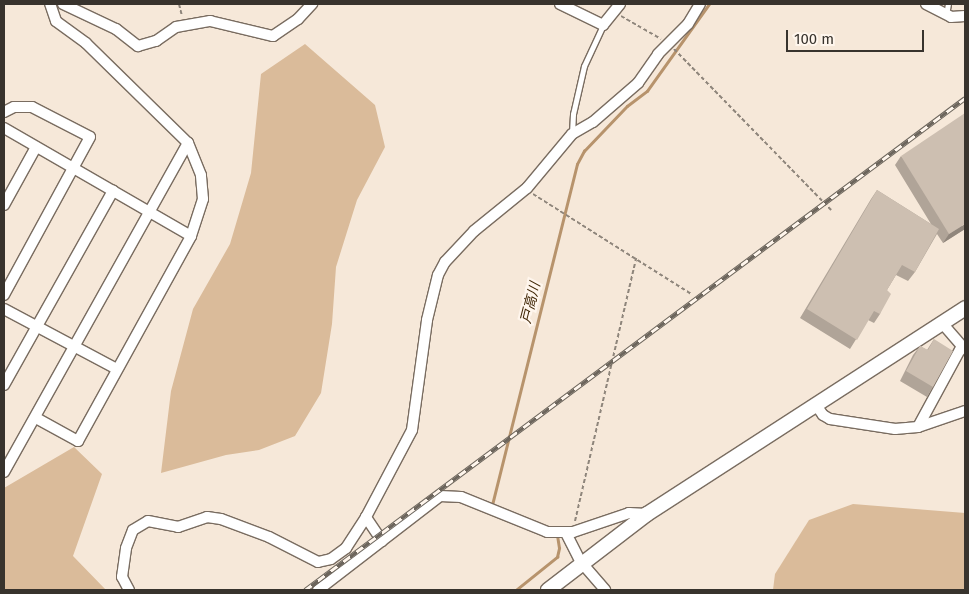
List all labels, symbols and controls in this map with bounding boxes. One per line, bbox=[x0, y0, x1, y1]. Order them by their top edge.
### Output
scale bar bbox=[789, 20, 926, 52]
text: 100 m bbox=[794, 30, 834, 48]
water label: 戸高川 bbox=[518, 281, 544, 325]

